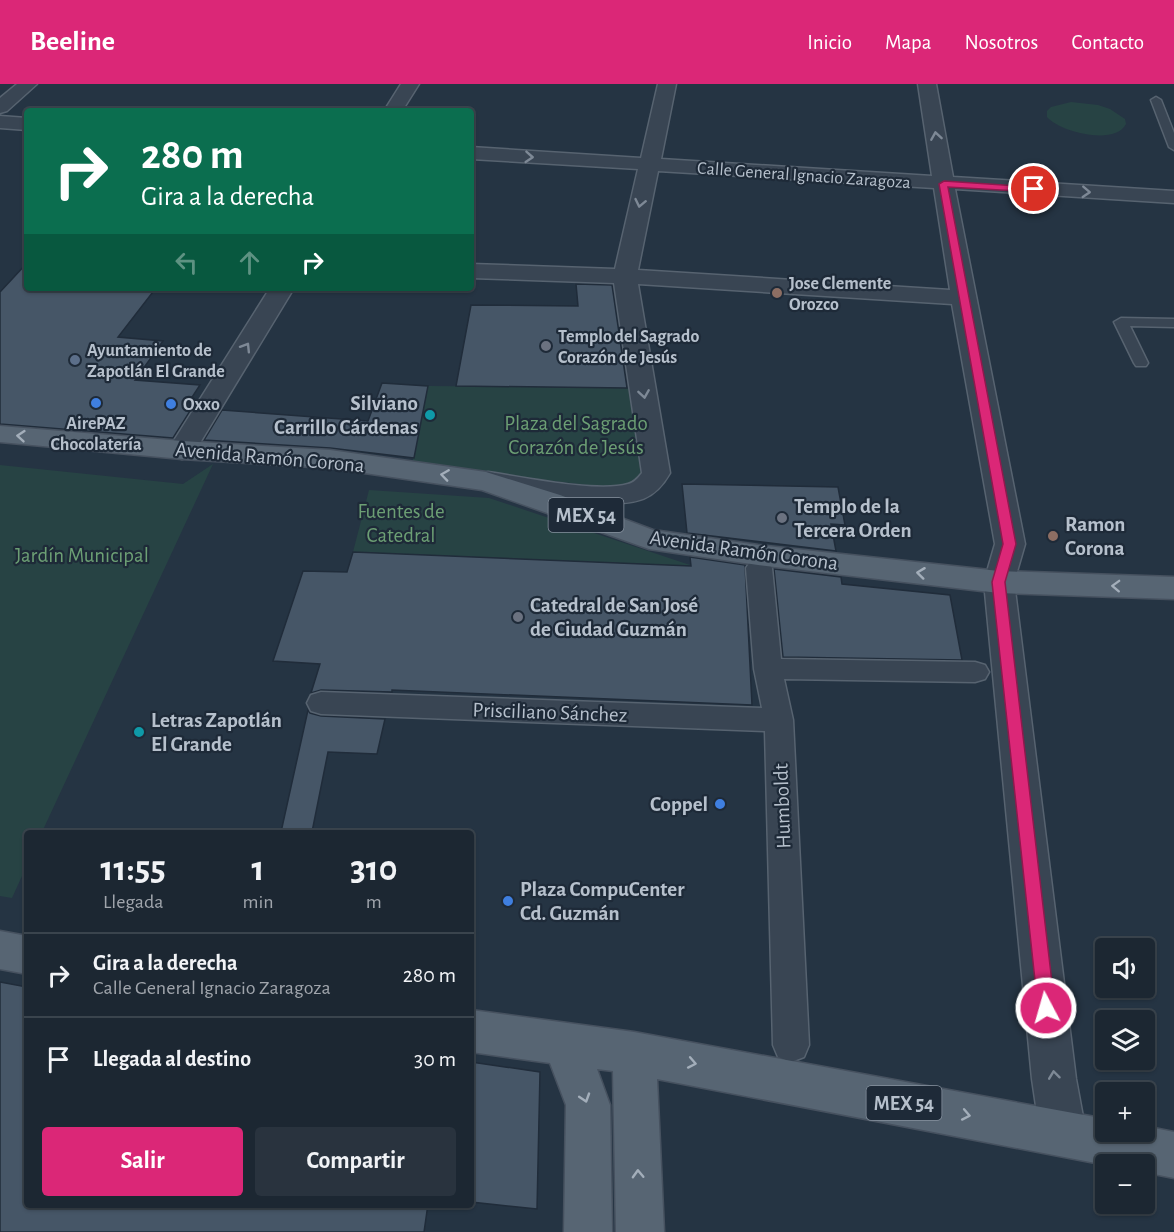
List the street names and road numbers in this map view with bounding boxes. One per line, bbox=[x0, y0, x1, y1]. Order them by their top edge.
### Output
street label: Calle General Ignacio Zaragoza bbox=[697, 160, 911, 192]
street label: Avenida Ramón Corona bbox=[174, 439, 366, 476]
road number: MEX 54 bbox=[548, 498, 624, 532]
street label: Avenida Ramón Corona bbox=[648, 527, 840, 574]
street label: Prisciliano Sánchez bbox=[472, 699, 628, 726]
street label: Humboldt bbox=[771, 763, 794, 849]
road number: MEX 54 bbox=[866, 1086, 942, 1120]

